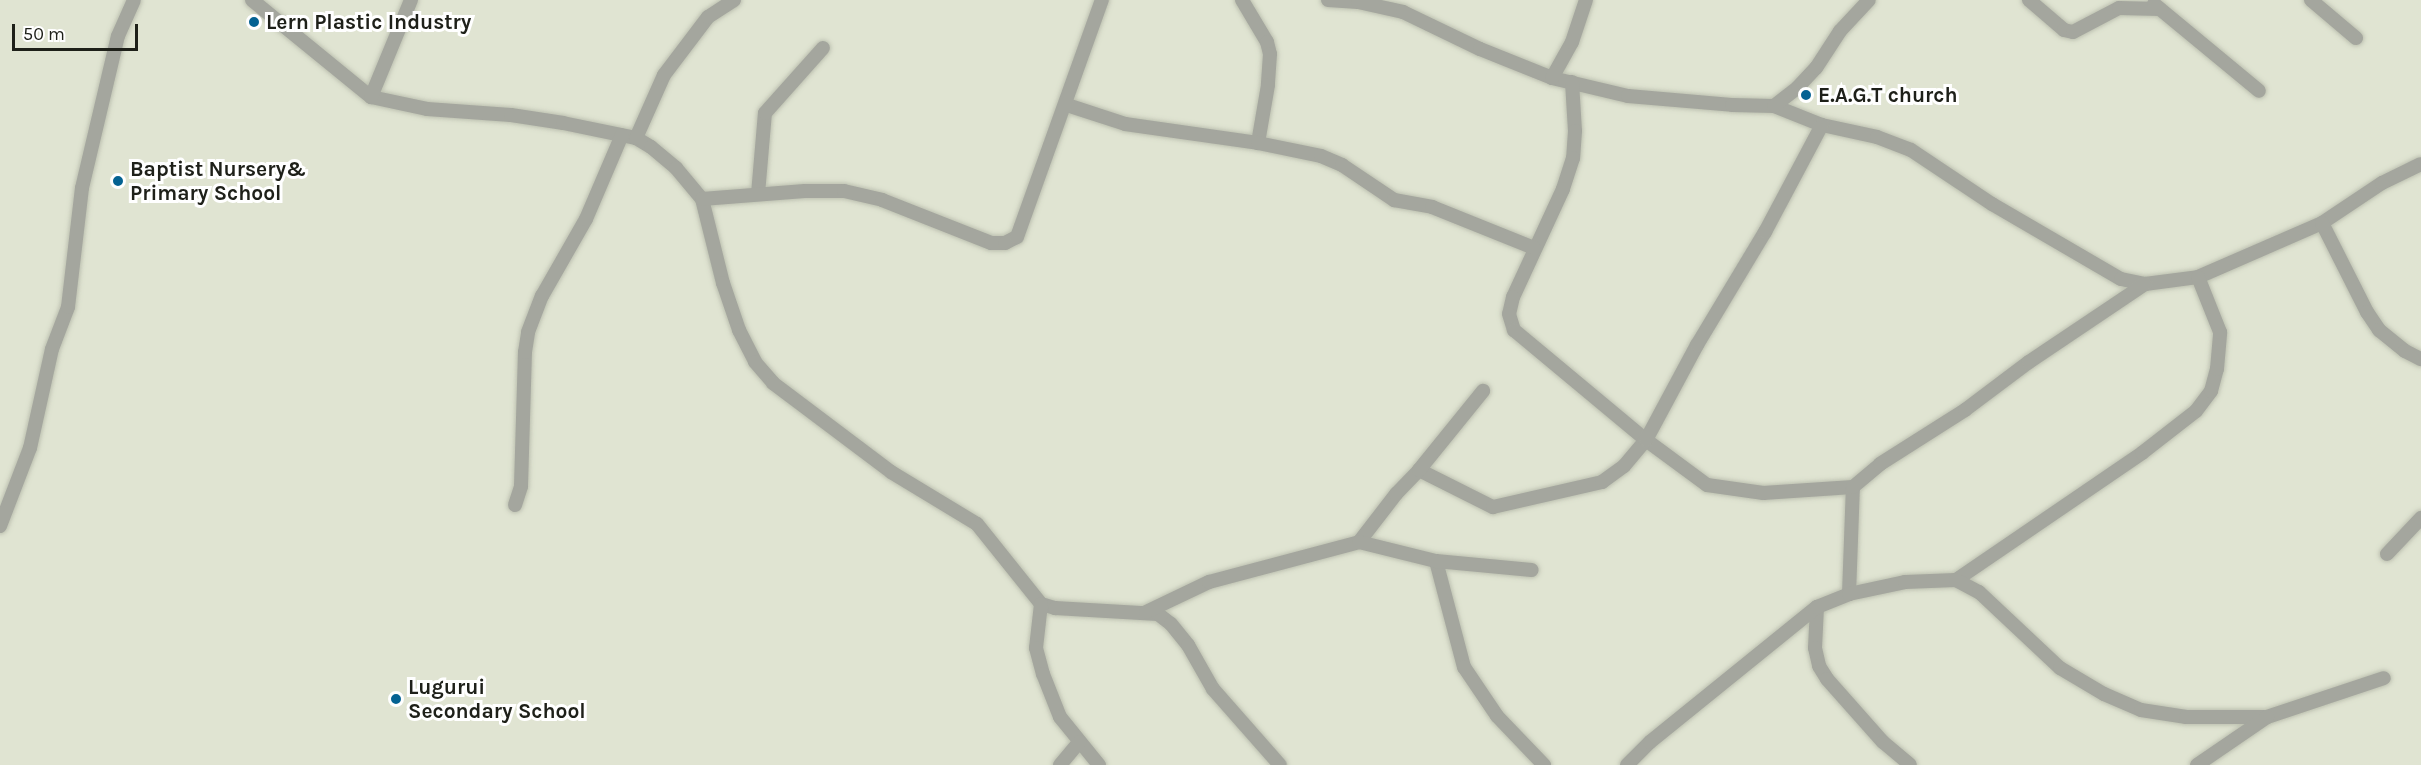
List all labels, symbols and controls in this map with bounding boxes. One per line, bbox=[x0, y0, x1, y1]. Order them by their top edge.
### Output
place label: Lern Plastic Industry bbox=[266, 9, 471, 35]
scale bar bbox=[15, 12, 141, 50]
marker: Lern Plastic Industry bbox=[247, 15, 261, 29]
text: 50 m bbox=[23, 23, 65, 45]
place label: E.A.G.T church bbox=[1818, 82, 1958, 108]
marker: E.A.G.T church bbox=[1799, 88, 1813, 102]
place label: Baptist Nursery& Primary School bbox=[130, 156, 306, 206]
marker: Baptist Nursery& Primary School bbox=[111, 174, 125, 188]
place label: Lugurui Secondary School bbox=[408, 674, 586, 724]
marker: Lugurui Secondary School bbox=[389, 692, 403, 706]

